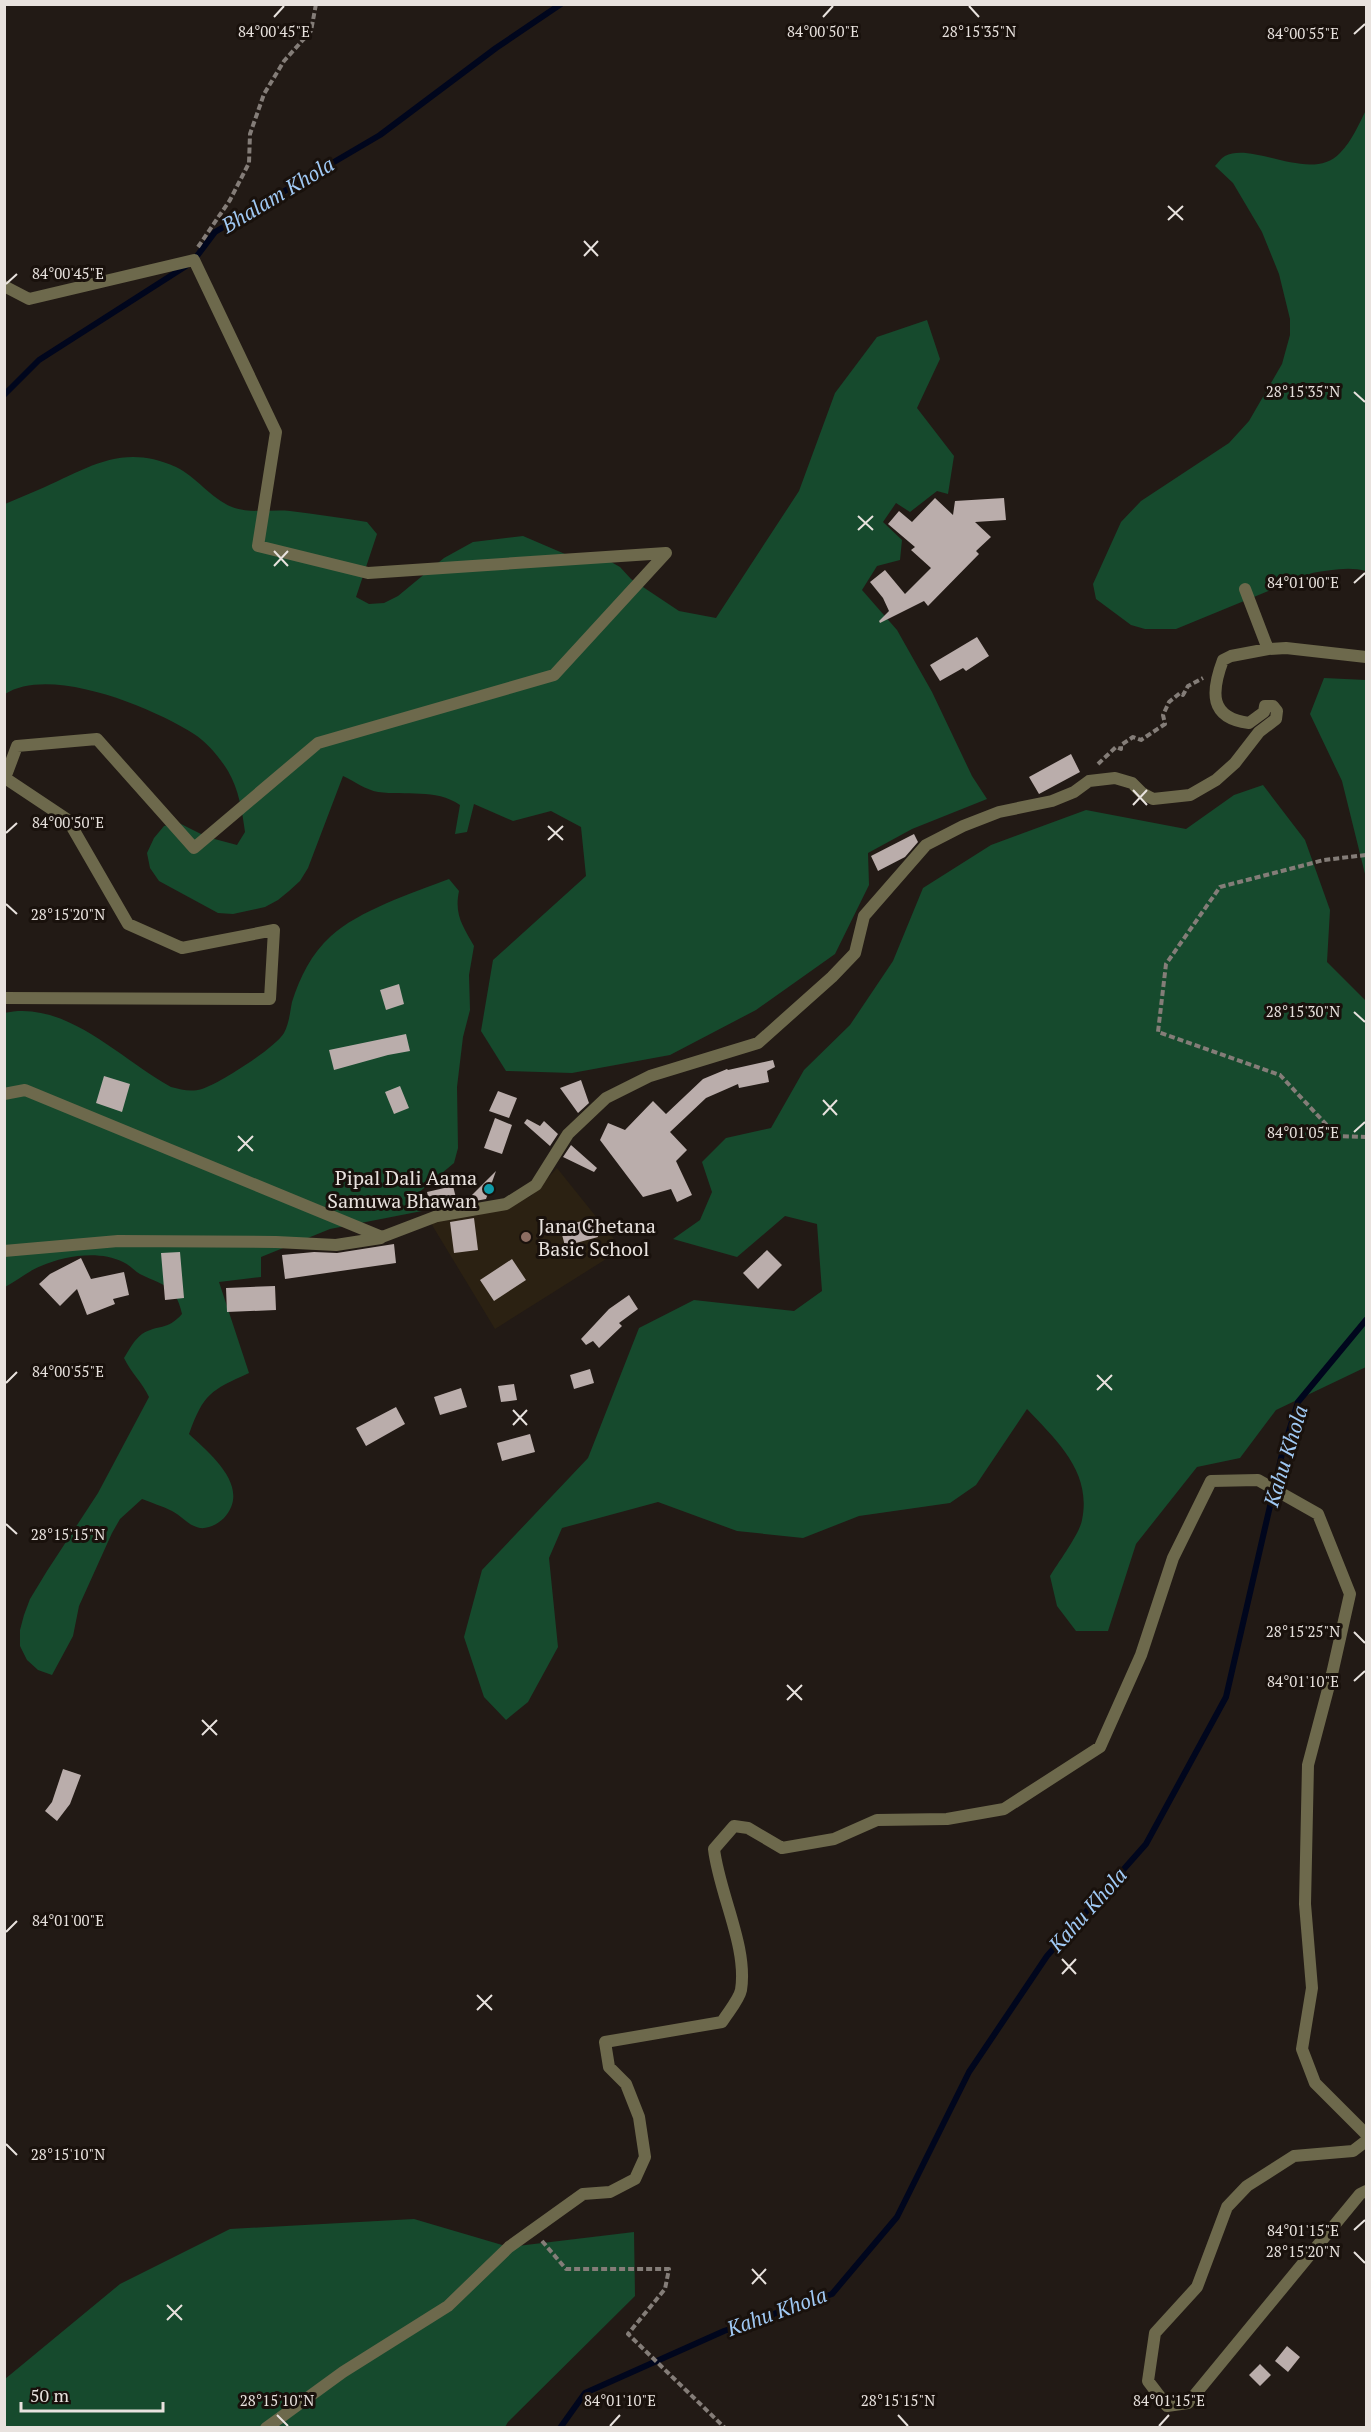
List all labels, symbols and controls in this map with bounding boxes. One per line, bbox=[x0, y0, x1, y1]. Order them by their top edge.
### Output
text: 84°00'45"E bbox=[238, 21, 310, 41]
text: 84°00'50"E bbox=[787, 21, 859, 41]
text: 28°15'35"N bbox=[942, 21, 1016, 41]
text: 84°00'55"E bbox=[1267, 23, 1339, 43]
water label: Bhalam Khola bbox=[215, 149, 339, 239]
text: 84°00'45"E bbox=[32, 263, 104, 283]
text: 28°15'35"N bbox=[1266, 381, 1340, 401]
text: 84°01'00"E bbox=[1267, 572, 1339, 592]
text: 84°00'50"E bbox=[32, 812, 104, 832]
text: 28°15'20"N bbox=[31, 904, 105, 924]
text: 28°15'30"N bbox=[1266, 1001, 1340, 1021]
text: 84°01'05"E bbox=[1267, 1122, 1339, 1142]
place label: Pipal Dali Aama Samuwa Bhawan bbox=[327, 1164, 477, 1214]
marker: Pipal Dali Aama Samuwa Bhawan bbox=[482, 1182, 496, 1196]
place label: Jana Chetana Basic School bbox=[538, 1212, 656, 1262]
marker: Jana Chetana Basic School bbox=[519, 1230, 533, 1244]
text: 84°00'55"E bbox=[32, 1361, 104, 1381]
water label: Kahu Khola bbox=[1256, 1402, 1314, 1511]
text: 28°15'15"N bbox=[31, 1524, 105, 1544]
text: 28°15'25"N bbox=[1266, 1621, 1340, 1641]
text: 84°01'10"E bbox=[1267, 1671, 1339, 1691]
water label: Kahu Khola bbox=[1041, 1861, 1133, 1958]
text: 84°01'00"E bbox=[32, 1910, 104, 1930]
text: 28°15'10"N bbox=[31, 2144, 105, 2164]
text: 84°01'15"E bbox=[1267, 2220, 1339, 2240]
text: 28°15'20"N bbox=[1266, 2241, 1340, 2261]
water label: Kahu Khola bbox=[722, 2280, 831, 2342]
scale bar bbox=[21, 2375, 164, 2413]
text: 50 m bbox=[30, 2383, 70, 2407]
text: 28°15'10"N bbox=[240, 2390, 314, 2410]
text: 84°01'10"E bbox=[584, 2390, 656, 2410]
text: 28°15'15"N bbox=[861, 2390, 935, 2410]
text: 84°01'15"E bbox=[1133, 2390, 1205, 2410]

